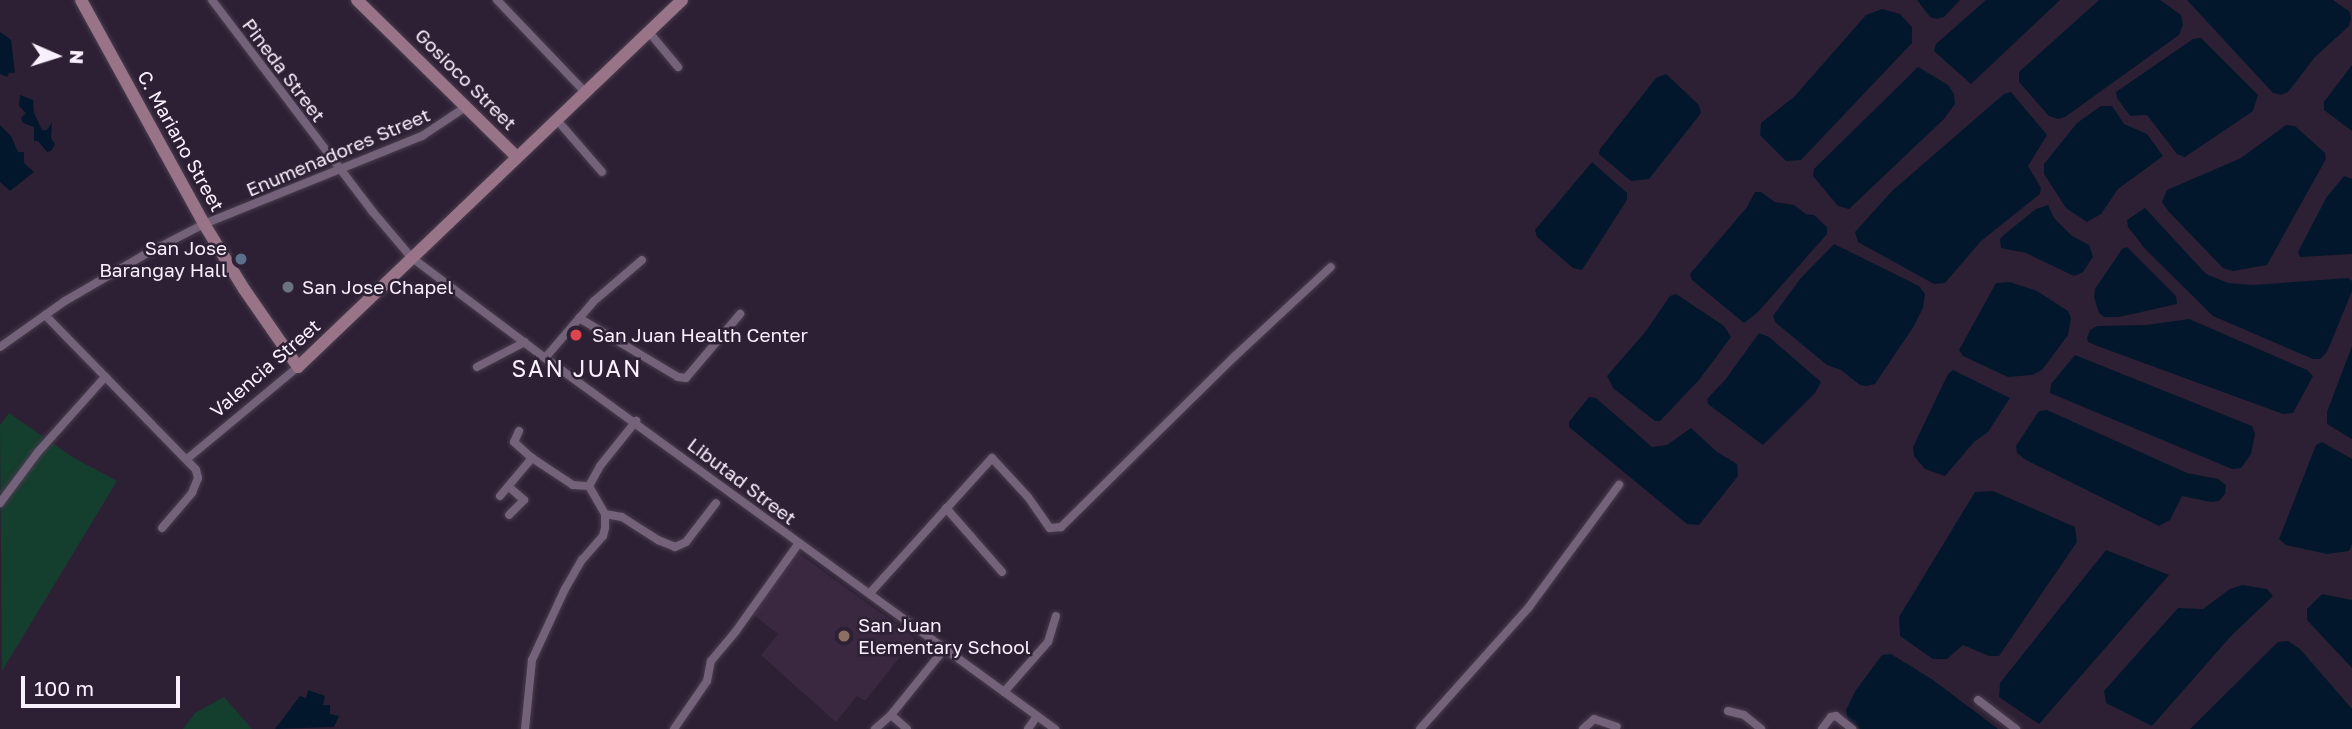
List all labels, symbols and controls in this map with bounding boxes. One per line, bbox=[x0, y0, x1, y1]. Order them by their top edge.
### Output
street label: Pineda Street bbox=[238, 14, 330, 126]
north arrow bbox=[21, 21, 91, 91]
street label: Gosioco Street bbox=[411, 24, 521, 134]
text: N bbox=[66, 49, 89, 65]
street label: C. Mariano Street bbox=[133, 67, 229, 215]
street label: Enumenadores Street bbox=[243, 103, 433, 201]
place label: San Jose Barangay Hall bbox=[99, 237, 227, 281]
marker: San Jose Barangay Hall bbox=[233, 251, 249, 267]
place label: San Jose Chapel bbox=[302, 276, 453, 298]
marker: San Jose Chapel bbox=[280, 279, 296, 295]
street label: Valencia Street bbox=[205, 314, 325, 422]
place label: San Juan Health Center bbox=[592, 324, 808, 346]
marker: San Juan Health Center bbox=[566, 325, 586, 345]
district label: SAN JUAN bbox=[513, 354, 641, 382]
street label: Libutad Street bbox=[683, 433, 801, 529]
place label: San Juan Elementary School bbox=[858, 614, 1031, 658]
marker: San Juan Elementary School bbox=[836, 628, 852, 644]
scale bar bbox=[24, 662, 184, 706]
text: 100 m bbox=[34, 675, 94, 701]

